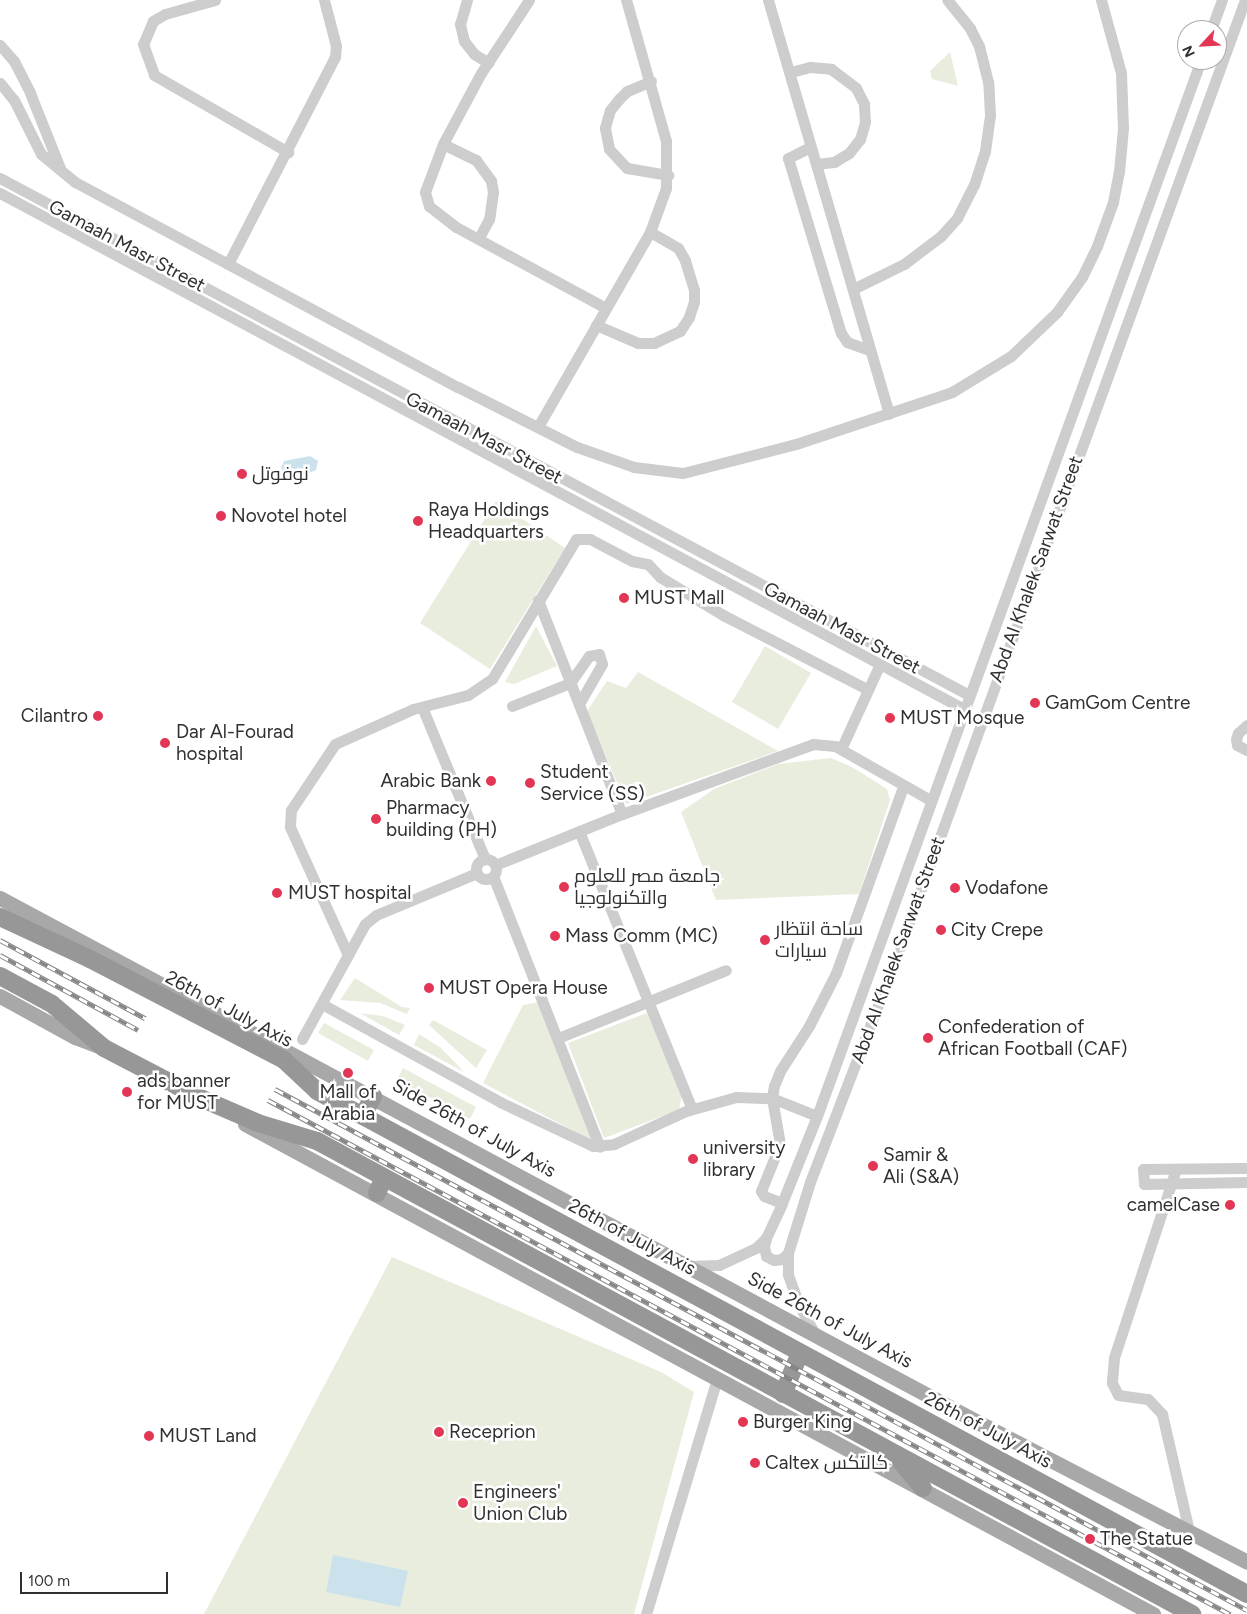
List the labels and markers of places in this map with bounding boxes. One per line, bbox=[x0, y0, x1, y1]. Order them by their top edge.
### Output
place label: نوفوتل bbox=[252, 463, 309, 485]
marker: نوفوتل bbox=[236, 468, 248, 480]
place label: Raya Holdings Headquarters bbox=[428, 499, 549, 543]
place label: Novotel hotel bbox=[231, 505, 347, 527]
marker: Novotel hotel bbox=[215, 510, 227, 522]
marker: Raya Holdings Headquarters bbox=[412, 515, 424, 527]
place label: MUST Mall bbox=[634, 587, 724, 609]
marker: MUST Mall bbox=[618, 592, 630, 604]
place label: GamGom Centre bbox=[1045, 692, 1190, 714]
marker: GamGom Centre bbox=[1029, 697, 1041, 709]
place label: Cilantro bbox=[21, 705, 88, 727]
place label: MUST Mosque bbox=[900, 707, 1024, 729]
marker: Cilantro bbox=[92, 710, 104, 722]
marker: MUST Mosque bbox=[884, 712, 896, 724]
place label: Dar Al-Fourad hospital bbox=[176, 721, 294, 765]
marker: Dar Al-Fourad hospital bbox=[158, 736, 172, 750]
place label: Student Service (SS) bbox=[540, 761, 645, 805]
place label: Arabic Bank bbox=[380, 770, 481, 792]
marker: Arabic Bank bbox=[485, 775, 497, 787]
marker: Student Service (SS) bbox=[524, 777, 536, 789]
place label: Pharmacy building (PH) bbox=[386, 797, 497, 841]
marker: Pharmacy building (PH) bbox=[370, 813, 382, 825]
place label: جامعة مصر للعلوم والتكنولوجيا bbox=[574, 865, 720, 909]
place label: Vodafone bbox=[965, 877, 1048, 899]
marker: جامعة مصر للعلوم والتكنولوجيا bbox=[558, 881, 570, 893]
place label: MUST hospital bbox=[288, 882, 411, 904]
marker: Vodafone bbox=[949, 882, 961, 894]
marker: MUST hospital bbox=[270, 886, 284, 900]
place label: ساحة انتظار سيارات bbox=[775, 918, 863, 962]
place label: City Crepe bbox=[951, 919, 1043, 941]
marker: City Crepe bbox=[935, 924, 947, 936]
place label: Mass Comm (MC) bbox=[565, 925, 718, 947]
marker: Mass Comm (MC) bbox=[549, 930, 561, 942]
marker: ساحة انتظار سيارات bbox=[759, 934, 771, 946]
place label: MUST Opera House bbox=[439, 977, 608, 999]
marker: MUST Opera House bbox=[423, 982, 435, 994]
place label: Confederation of African Football (CAF) bbox=[938, 1016, 1128, 1060]
marker: Confederation of African Football (CAF) bbox=[922, 1032, 934, 1044]
marker: Mall of Arabia bbox=[342, 1067, 354, 1079]
place label: ads banner for MUST bbox=[137, 1070, 230, 1114]
place label: Mall of Arabia bbox=[320, 1081, 376, 1125]
marker: ads banner for MUST bbox=[121, 1086, 133, 1098]
place label: university library bbox=[703, 1137, 786, 1181]
place label: Samir & Ali (S&A) bbox=[883, 1144, 959, 1188]
marker: university library bbox=[687, 1153, 699, 1165]
marker: Samir & Ali (S&A) bbox=[867, 1160, 879, 1172]
place label: camelCase bbox=[1127, 1194, 1220, 1216]
marker: camelCase bbox=[1224, 1199, 1236, 1211]
place label: Burger King bbox=[753, 1411, 852, 1433]
marker: Burger King bbox=[737, 1416, 749, 1428]
place label: Receprion bbox=[449, 1421, 536, 1443]
place label: MUST Land bbox=[159, 1425, 257, 1447]
marker: Receprion bbox=[433, 1426, 445, 1438]
marker: MUST Land bbox=[143, 1430, 155, 1442]
place label: Caltex كالتكس bbox=[765, 1452, 888, 1474]
marker: Caltex كالتكس bbox=[749, 1457, 761, 1469]
place label: Engineers' Union Club bbox=[473, 1481, 567, 1525]
marker: Engineers' Union Club bbox=[457, 1497, 469, 1509]
place label: The Statue bbox=[1100, 1528, 1193, 1550]
marker: The Statue bbox=[1084, 1533, 1096, 1545]

